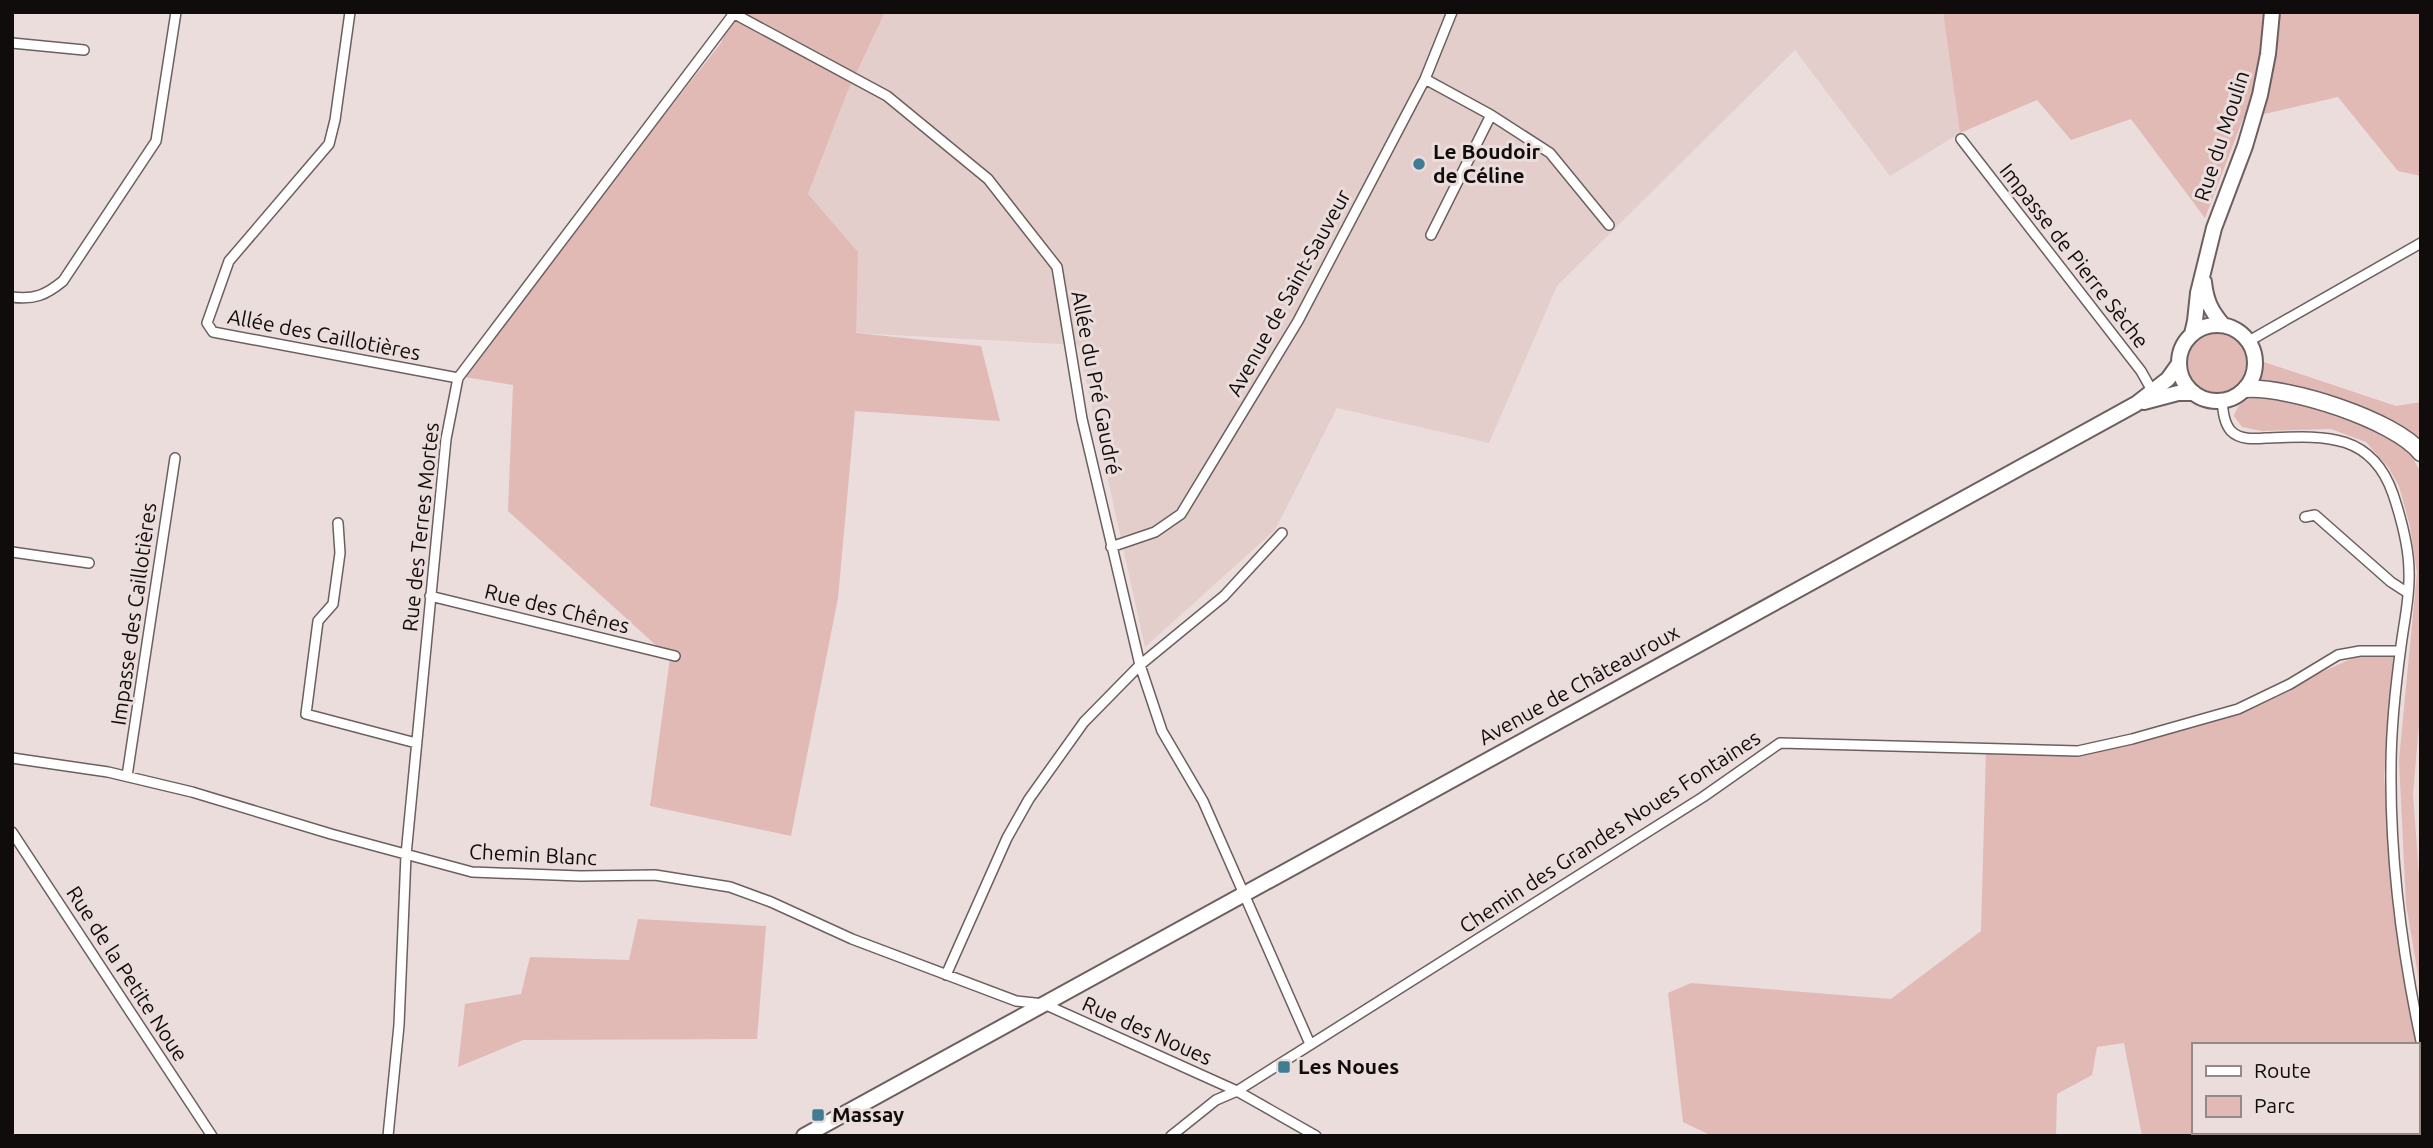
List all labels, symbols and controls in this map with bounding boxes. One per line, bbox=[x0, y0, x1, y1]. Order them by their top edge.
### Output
street label: Rue du Moulin bbox=[2189, 67, 2253, 204]
place label: Le Boudoir de Céline bbox=[1433, 139, 1541, 187]
marker: Le Boudoir de Céline bbox=[1411, 156, 1427, 172]
street label: Impasse de Pierre Sèche bbox=[1995, 158, 2154, 352]
street label: Avenue de Saint-Sauveur bbox=[1221, 185, 1355, 400]
street label: Allée du Pré Gaudré bbox=[1067, 289, 1127, 477]
street label: Allée des Caillotières bbox=[226, 304, 423, 365]
street label: Rue des Terres Mortes bbox=[397, 421, 443, 633]
street label: Impasse des Caillotières bbox=[105, 501, 161, 727]
street label: Rue des Chênes bbox=[482, 578, 632, 638]
street label: Avenue de Châteauroux bbox=[1474, 619, 1683, 749]
street label: Chemin des Grandes Noues Fontaines bbox=[1455, 725, 1764, 938]
street label: Chemin Blanc bbox=[469, 839, 598, 869]
street label: Rue de la Petite Noue bbox=[62, 881, 193, 1065]
street label: Rue des Noues bbox=[1079, 991, 1216, 1069]
legend bbox=[2192, 1043, 2419, 1134]
place label: Les Noues bbox=[1298, 1054, 1399, 1078]
text: Route bbox=[2254, 1058, 2311, 1082]
marker: Les Noues bbox=[1276, 1059, 1292, 1075]
text: Parc bbox=[2254, 1093, 2295, 1117]
place label: Massay bbox=[832, 1102, 904, 1126]
marker: Massay bbox=[810, 1107, 826, 1123]

